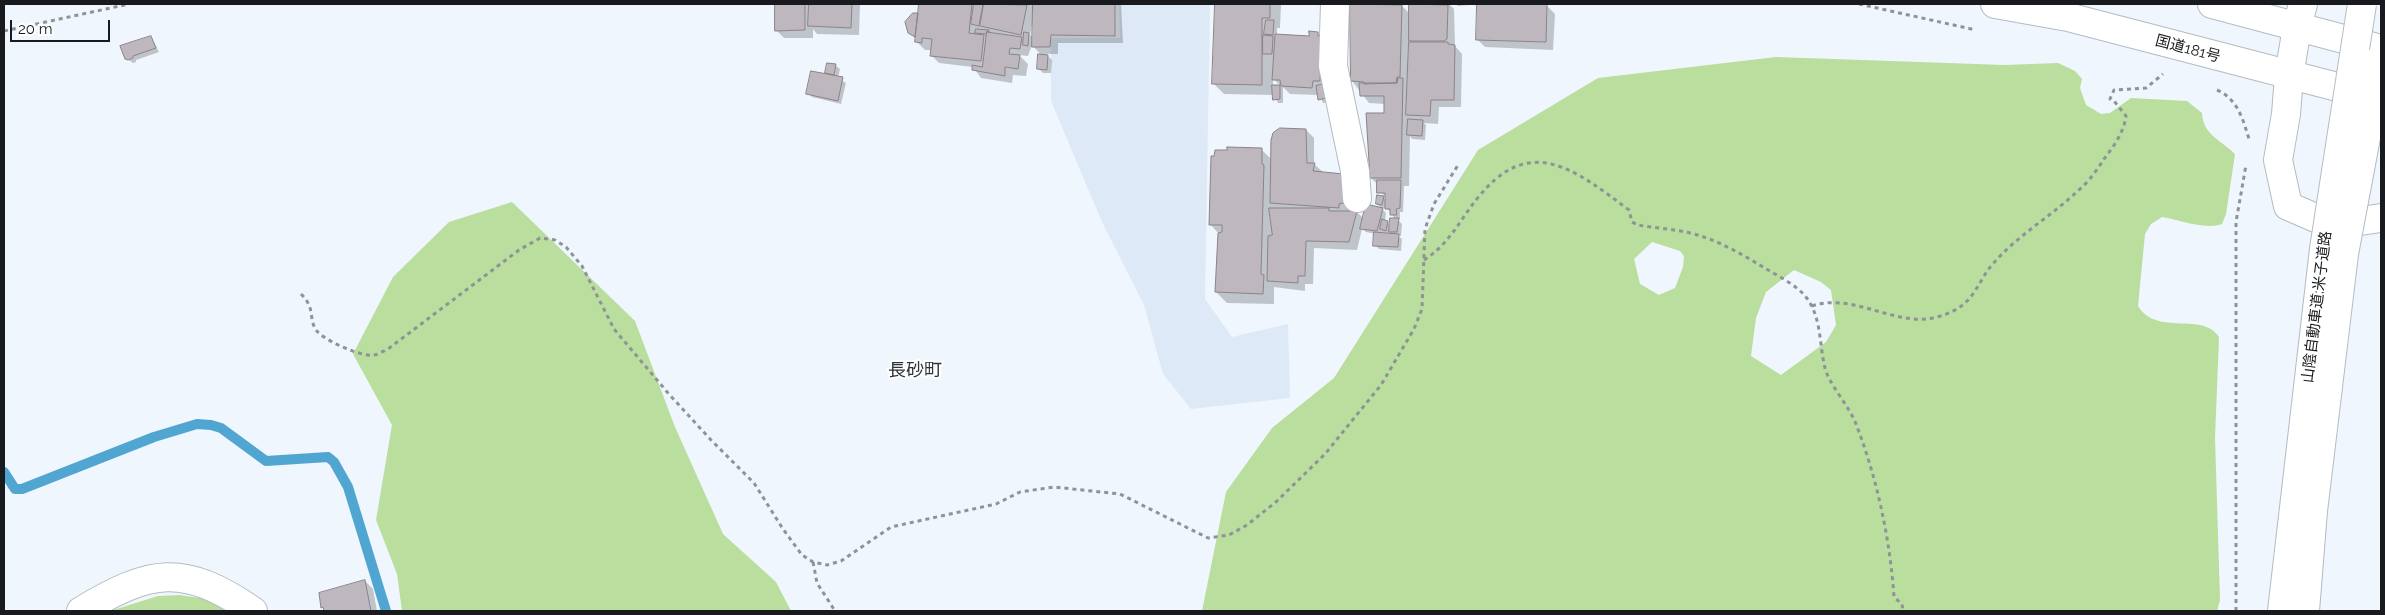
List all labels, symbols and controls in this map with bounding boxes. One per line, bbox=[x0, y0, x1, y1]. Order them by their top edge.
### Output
scale bar bbox=[12, 10, 112, 42]
text: 20 m bbox=[18, 20, 53, 38]
street label: 国道181号 bbox=[2153, 32, 2223, 66]
street label: 山陰自動車道;米子道路 bbox=[2299, 230, 2335, 384]
district label: 長砂町 bbox=[888, 360, 942, 382]

